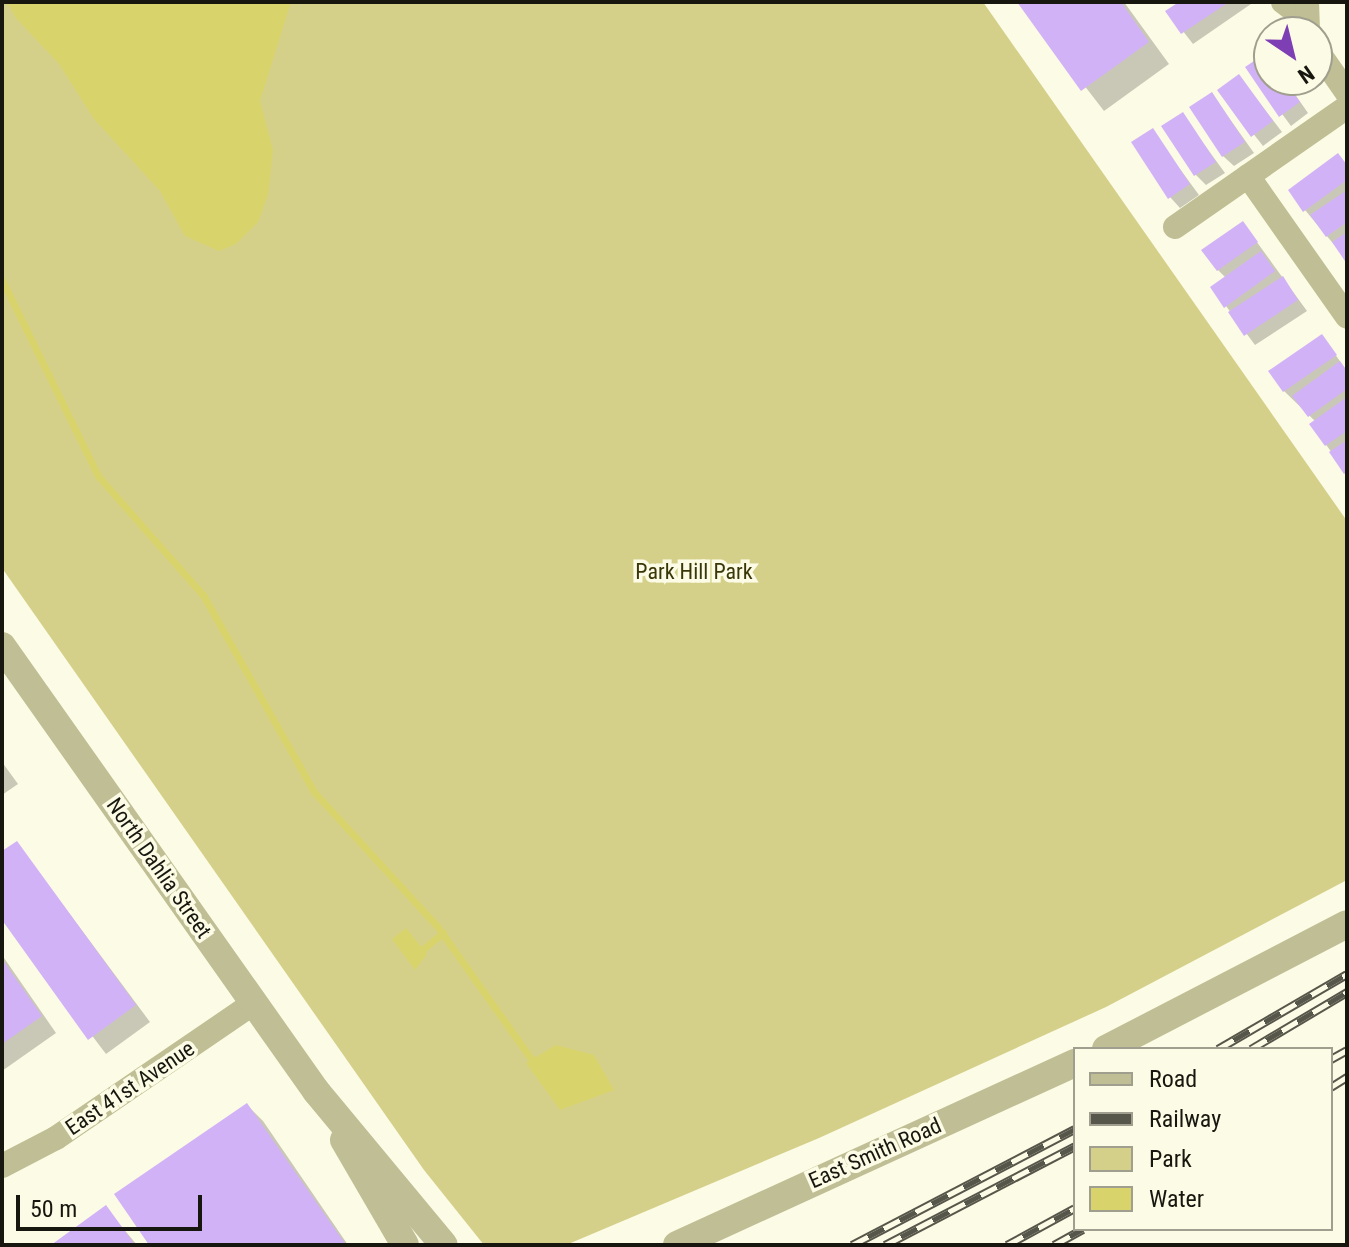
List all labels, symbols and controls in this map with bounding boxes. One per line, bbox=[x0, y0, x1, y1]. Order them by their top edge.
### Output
north arrow bbox=[1253, 16, 1333, 96]
text: N bbox=[1293, 60, 1319, 89]
park label: Park Hill Park bbox=[635, 559, 753, 585]
street label: North Dahlia Street bbox=[101, 793, 217, 943]
street label: East 41st Avenue bbox=[61, 1035, 199, 1141]
legend bbox=[1073, 1047, 1333, 1231]
text: Road bbox=[1149, 1065, 1197, 1093]
text: Railway bbox=[1149, 1105, 1221, 1133]
street label: East Smith Road bbox=[805, 1112, 945, 1194]
text: Park bbox=[1149, 1145, 1192, 1173]
scale bar bbox=[20, 1179, 206, 1229]
text: Water bbox=[1149, 1185, 1204, 1213]
text: 50 m bbox=[30, 1195, 77, 1223]

